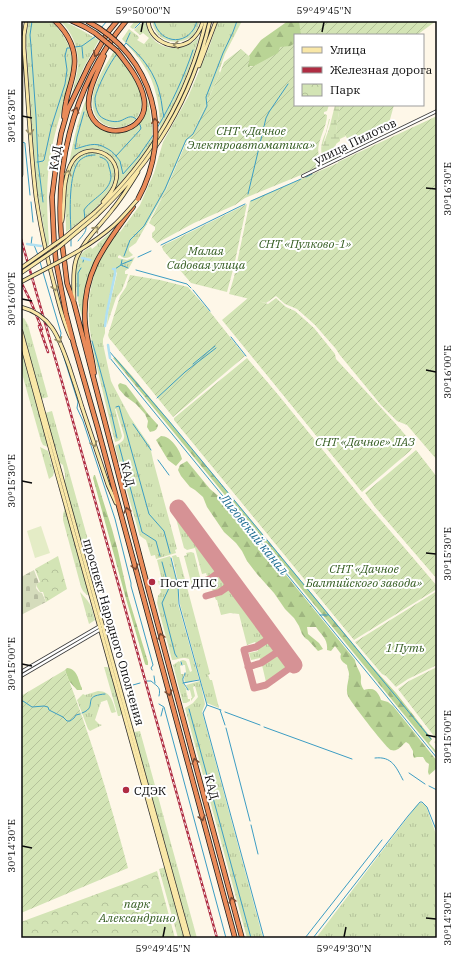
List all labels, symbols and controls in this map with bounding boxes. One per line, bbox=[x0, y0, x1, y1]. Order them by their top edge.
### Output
text: 59°50'00"N bbox=[116, 4, 171, 17]
text: 59°49'45"N bbox=[297, 4, 352, 17]
legend bbox=[294, 34, 424, 106]
one-way arrow bbox=[173, 40, 179, 49]
text: Улица bbox=[330, 42, 367, 57]
one-way arrow bbox=[93, 50, 101, 57]
text: Железная дорога bbox=[330, 62, 433, 77]
text: Парк bbox=[330, 82, 360, 97]
text: 30°16'30"E bbox=[5, 89, 18, 143]
one-way arrow bbox=[72, 107, 80, 114]
street label: улица Пилотов bbox=[312, 115, 399, 167]
one-way arrow bbox=[151, 118, 160, 124]
park label: СНТ «Дачное Электроавтоматика» bbox=[187, 123, 315, 152]
one-way arrow bbox=[25, 129, 34, 135]
street label: КАД bbox=[46, 144, 64, 172]
text: 30°16'30"E bbox=[441, 162, 454, 216]
one-way arrow bbox=[63, 170, 72, 177]
one-way arrow bbox=[92, 226, 99, 233]
park label: СНТ «Пулково-1» bbox=[259, 236, 352, 251]
park label: Малая Садовая улица bbox=[167, 243, 246, 272]
text: 30°16'00"E bbox=[5, 272, 18, 326]
one-way arrow bbox=[50, 284, 58, 291]
one-way arrow bbox=[55, 336, 63, 343]
text: 30°16'00"E bbox=[441, 345, 454, 399]
park label: СНТ «Дачное» ЛАЗ bbox=[315, 434, 415, 449]
one-way arrow bbox=[90, 440, 98, 447]
text: 30°15'30"E bbox=[5, 454, 18, 508]
street label: КАД bbox=[118, 460, 138, 488]
water label: Лиговский канал bbox=[215, 489, 293, 579]
one-way arrow bbox=[124, 507, 132, 513]
text: 30°15'30"E bbox=[441, 527, 454, 581]
street label: проспект Народного Ополчения bbox=[80, 537, 148, 727]
park label: СНТ «Дачное Балтийского завода» bbox=[305, 561, 423, 590]
one-way arrow bbox=[130, 563, 139, 570]
place label: Пост ДПС bbox=[160, 575, 217, 590]
marker: Пост ДПС bbox=[147, 577, 157, 587]
one-way arrow bbox=[157, 633, 165, 639]
text: 30°15'00"E bbox=[5, 637, 18, 691]
park label: 1 Путь bbox=[385, 640, 425, 655]
one-way arrow bbox=[164, 689, 173, 696]
text: 30°15'00"E bbox=[441, 710, 454, 764]
one-way arrow bbox=[191, 758, 199, 765]
street label: КАД bbox=[202, 773, 222, 801]
place label: СДЭК bbox=[134, 783, 167, 798]
marker: СДЭК bbox=[121, 785, 131, 795]
one-way arrow bbox=[198, 815, 206, 821]
text: 30°14'30"E bbox=[5, 819, 18, 873]
text: 30°14'30"E bbox=[441, 892, 454, 946]
park label: парк Александрино bbox=[98, 896, 175, 925]
one-way arrow bbox=[228, 897, 237, 904]
text: 59°49'45"N bbox=[136, 942, 191, 955]
text: 59°49'30"N bbox=[317, 942, 372, 955]

